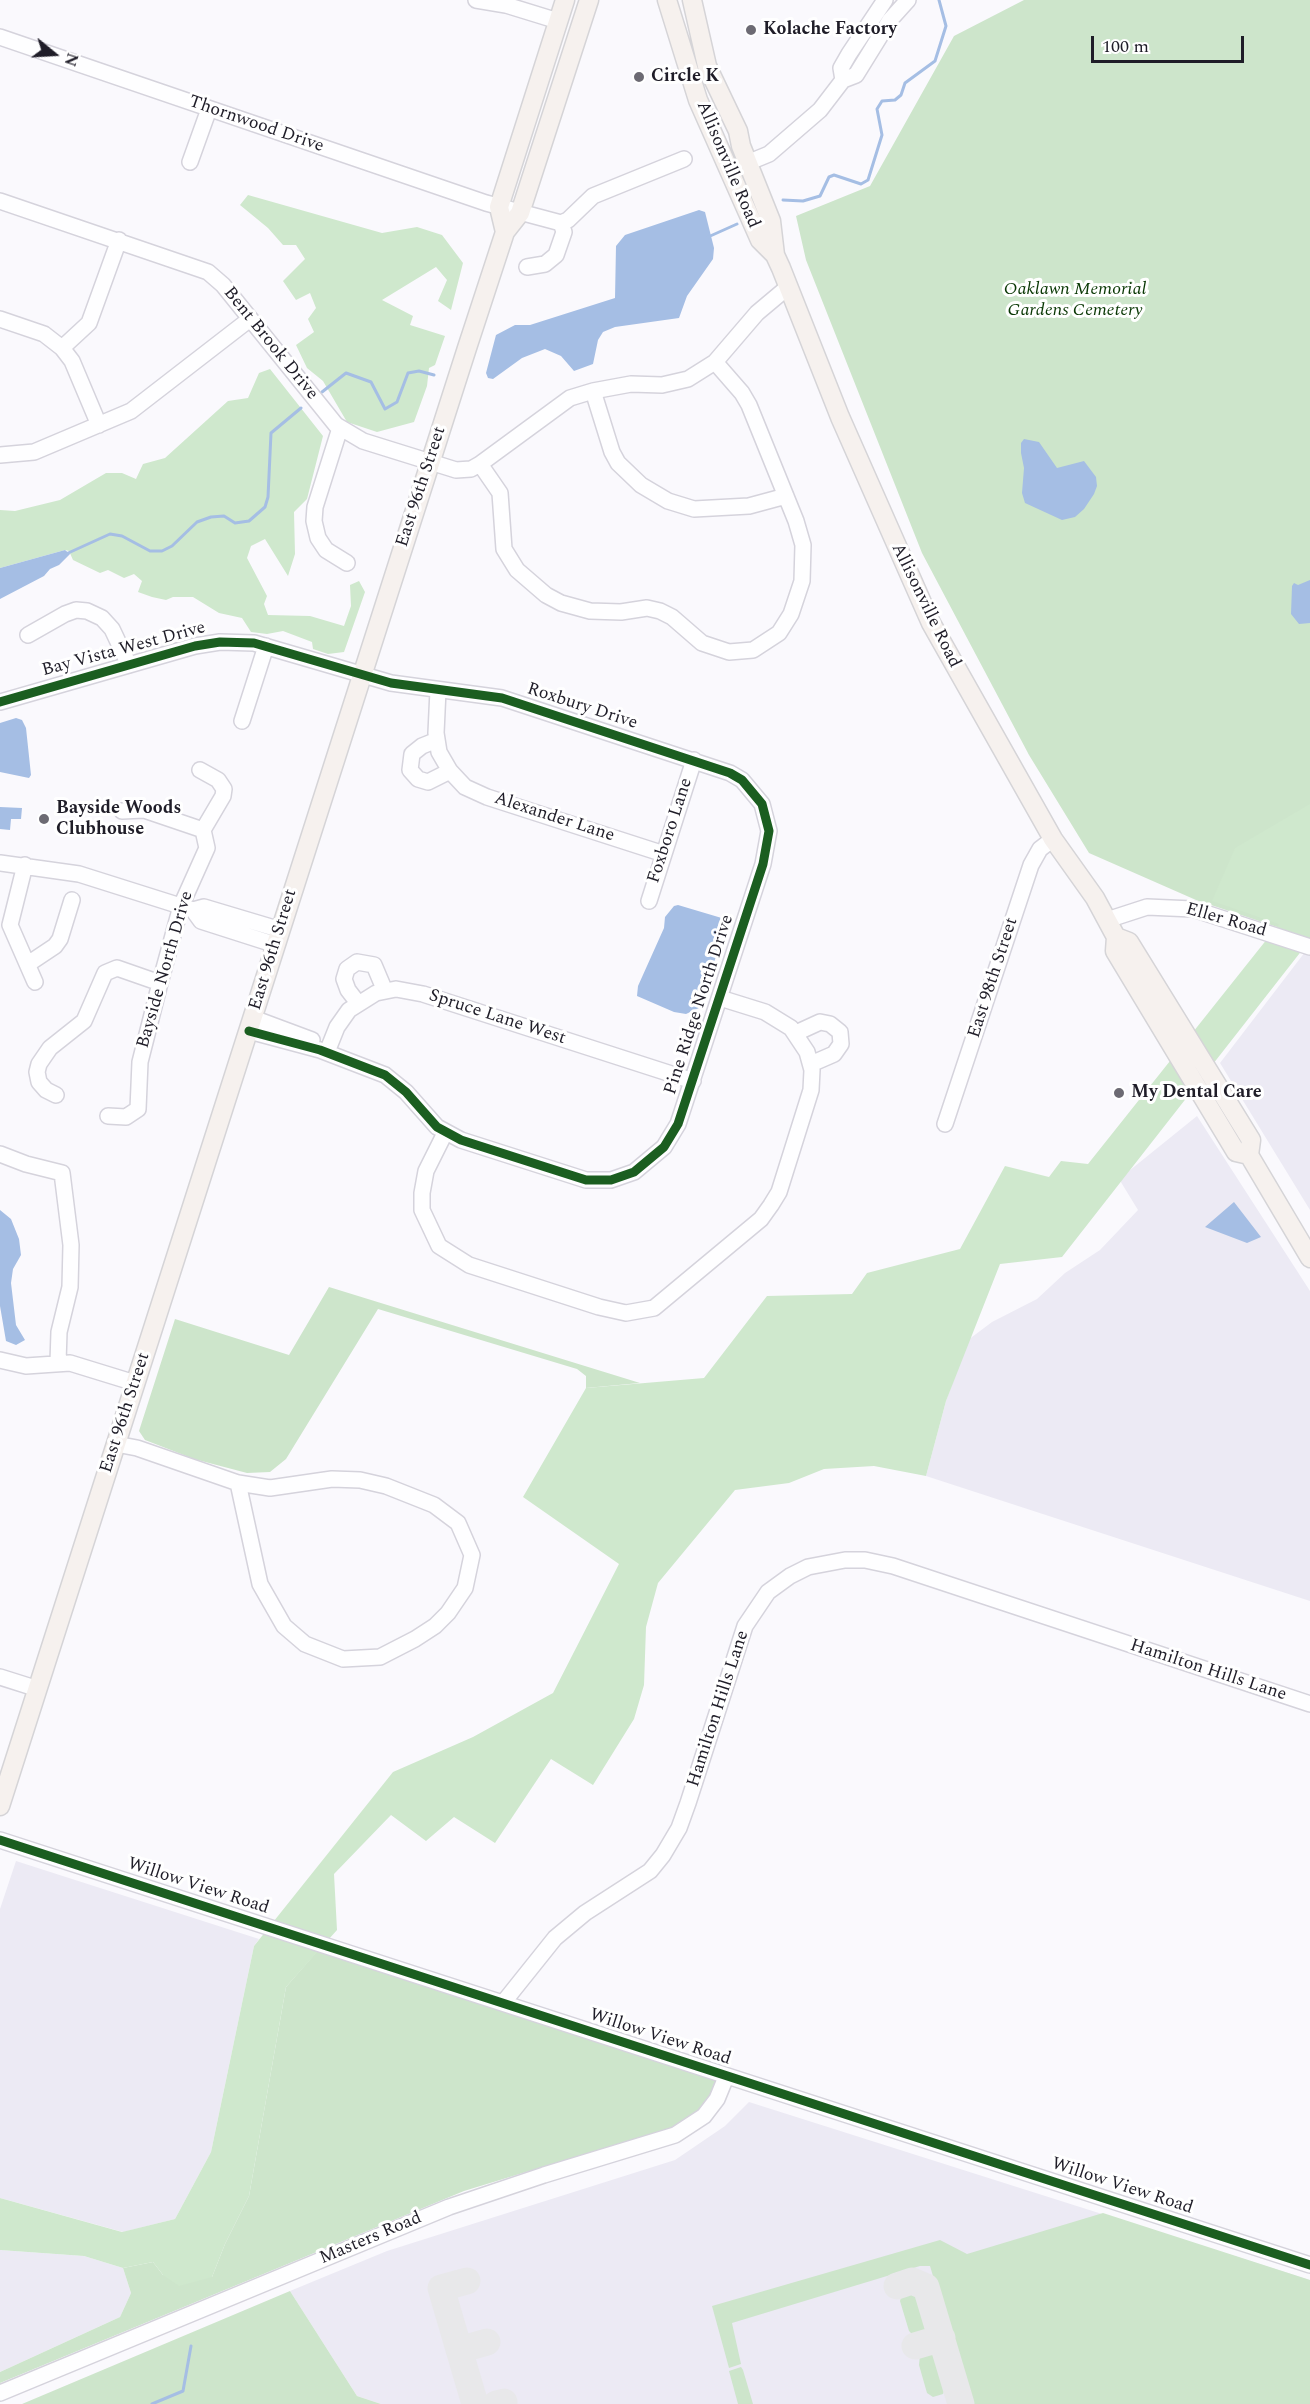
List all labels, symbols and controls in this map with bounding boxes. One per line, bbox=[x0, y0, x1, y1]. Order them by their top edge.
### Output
place label: Kolache Factory bbox=[763, 19, 897, 41]
marker: Kolache Factory bbox=[744, 23, 758, 37]
north arrow bbox=[24, 24, 84, 84]
scale bar bbox=[1094, 24, 1247, 62]
text: 100 m bbox=[1102, 33, 1149, 60]
text: N bbox=[58, 50, 85, 69]
place label: Circle K bbox=[651, 66, 719, 88]
marker: Circle K bbox=[632, 70, 646, 84]
street label: Thornwood Drive bbox=[186, 92, 326, 158]
street label: Allisonville Road bbox=[690, 98, 764, 232]
park label: Oaklawn Memorial Gardens Cemetery bbox=[1004, 279, 1146, 322]
street label: Bent Brook Drive bbox=[218, 283, 322, 405]
street label: East 96th Street bbox=[392, 424, 452, 550]
street label: Allisonville Road bbox=[885, 540, 965, 672]
street label: Bay Vista West Drive bbox=[40, 618, 208, 682]
street label: Roxbury Drive bbox=[524, 679, 640, 735]
street label: Foxboro Lane bbox=[644, 776, 698, 886]
street label: Alexander Lane bbox=[491, 788, 617, 848]
place label: Bayside Woods Clubhouse bbox=[56, 798, 181, 840]
marker: Bayside Woods Clubhouse bbox=[37, 812, 51, 826]
street label: East 96th Street bbox=[245, 887, 303, 1013]
street label: Bayside North Drive bbox=[133, 889, 199, 1051]
street label: Eller Road bbox=[1183, 899, 1269, 943]
street label: Pine Ridge North Drive bbox=[661, 912, 739, 1098]
street label: East 98th Street bbox=[964, 915, 1024, 1041]
street label: Spruce Lane West bbox=[426, 986, 568, 1050]
place label: My Dental Care bbox=[1131, 1082, 1262, 1104]
marker: My Dental Care bbox=[1112, 1086, 1126, 1100]
street label: East 96th Street bbox=[96, 1350, 156, 1476]
street label: Hamilton Hills Lane bbox=[684, 1628, 754, 1790]
street label: Hamilton Hills Lane bbox=[1127, 1636, 1289, 1706]
street label: Willow View Road bbox=[124, 1854, 272, 1920]
street label: Willow View Road bbox=[586, 2005, 734, 2071]
street label: Willow View Road bbox=[1048, 2154, 1196, 2220]
street label: Masters Road bbox=[317, 2208, 425, 2270]

